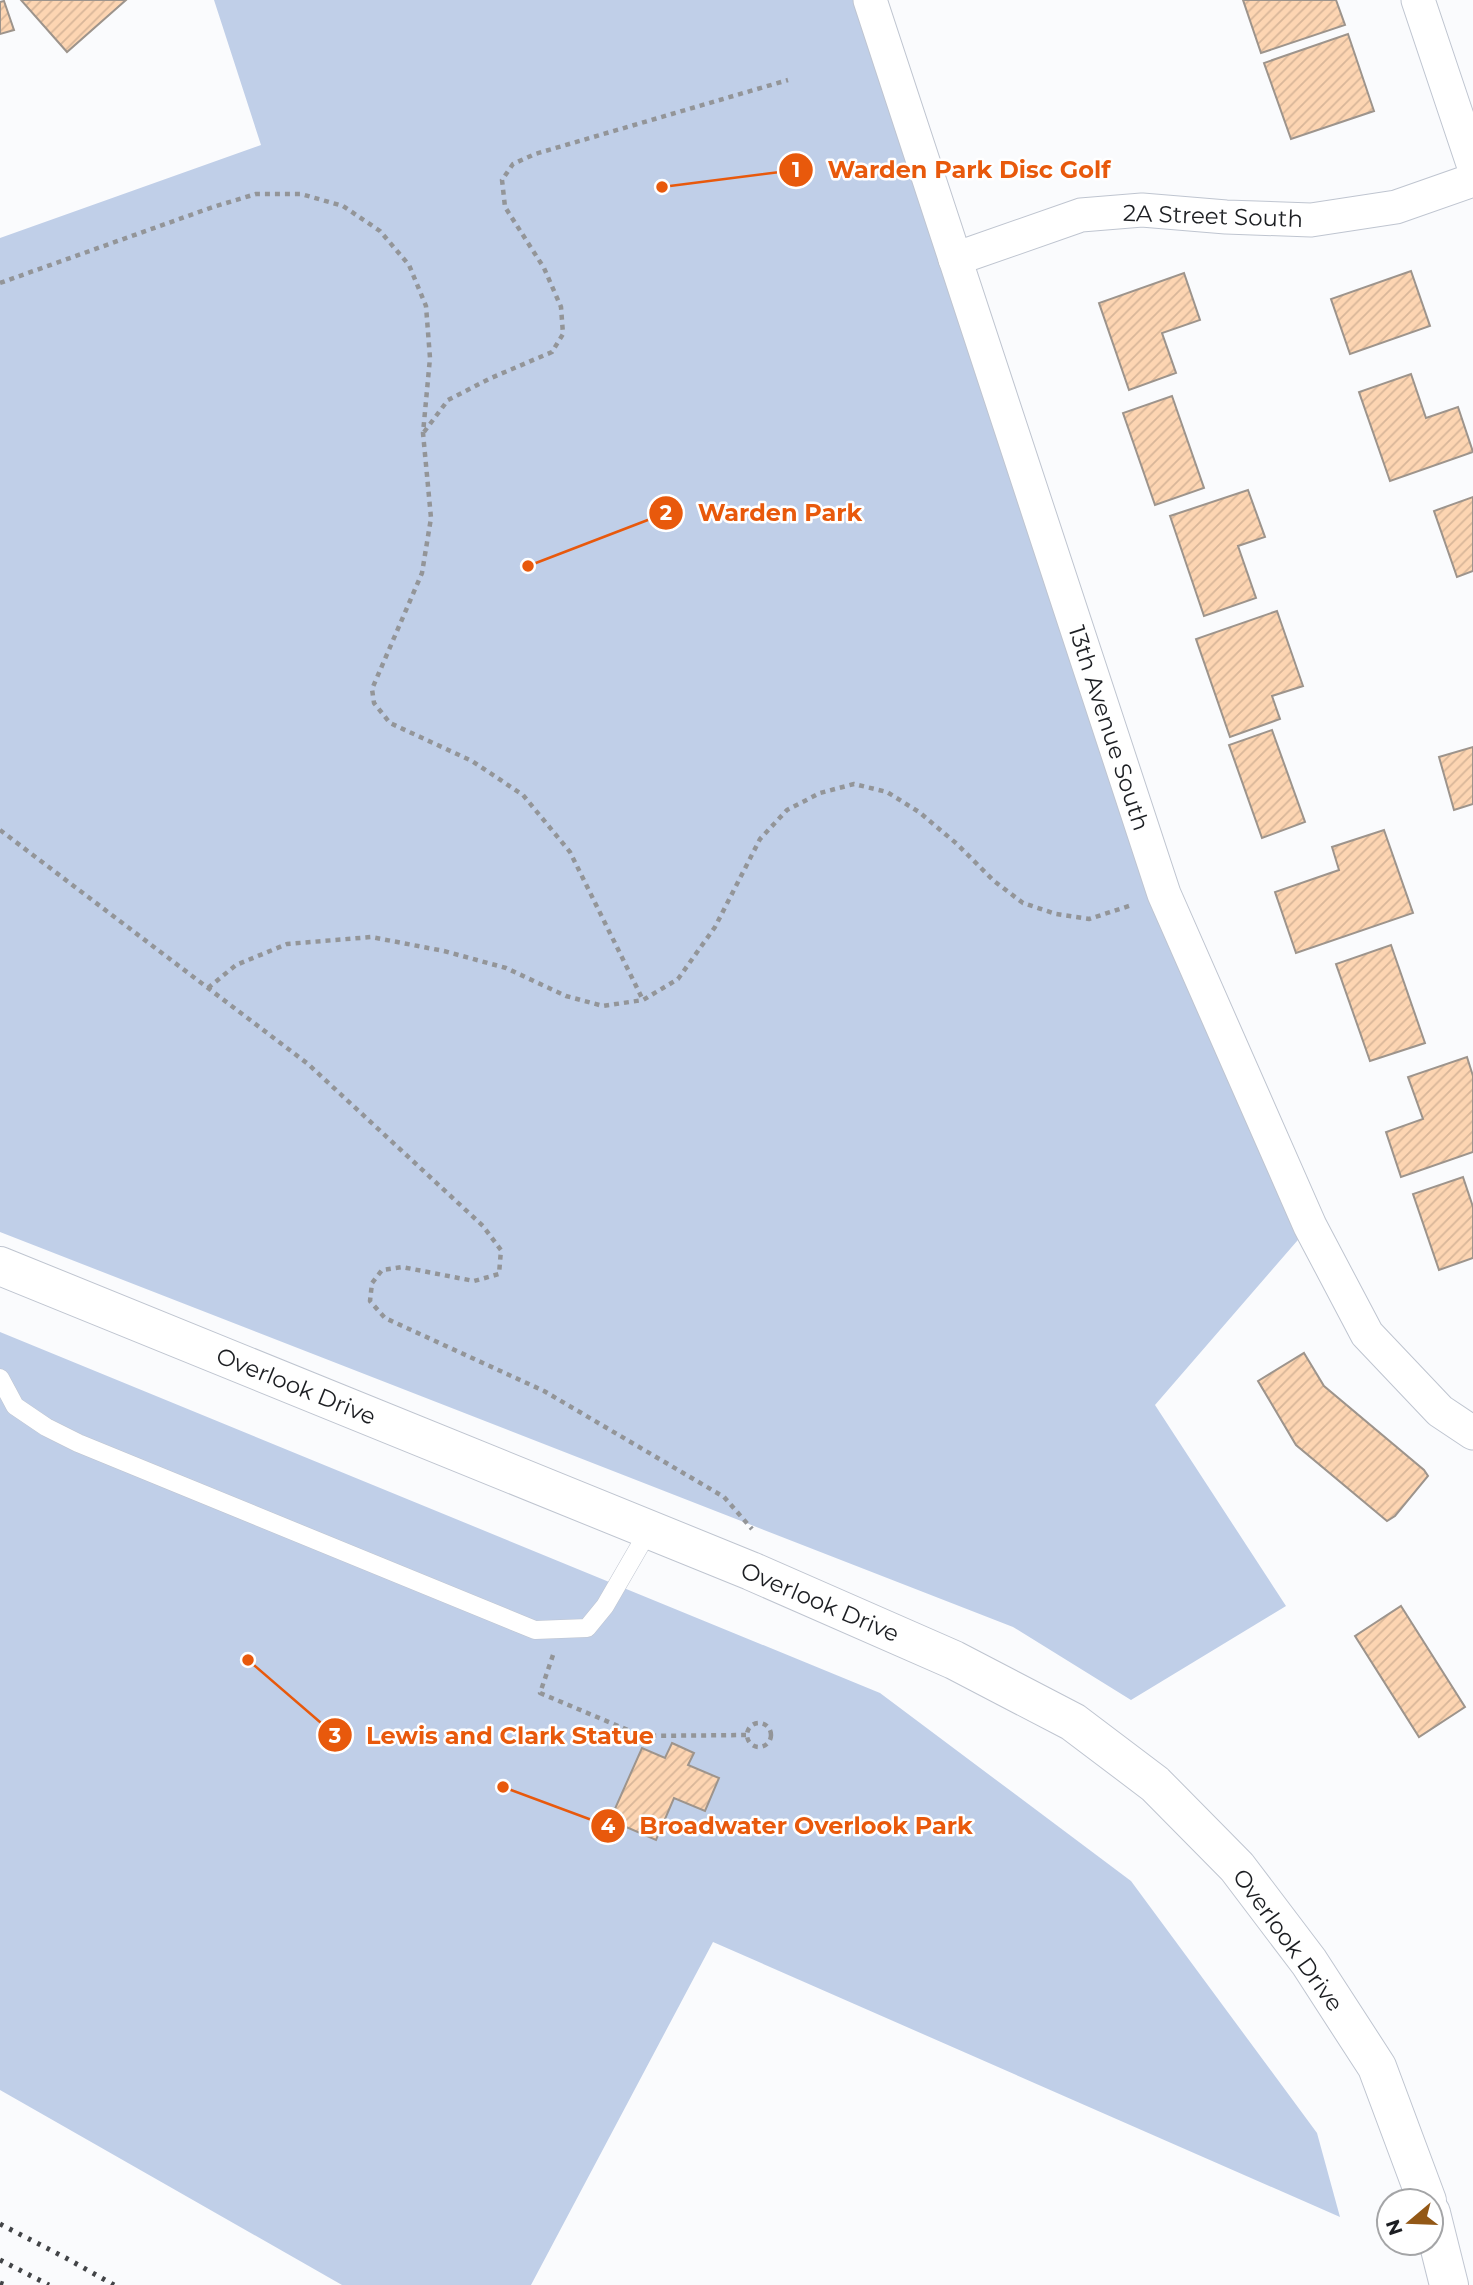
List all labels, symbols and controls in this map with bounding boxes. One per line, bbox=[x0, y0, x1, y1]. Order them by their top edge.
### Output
callout: Warden Park Disc Golf bbox=[779, 147, 1124, 192]
text: Warden Park Disc Golf bbox=[828, 155, 1112, 184]
text: 1 bbox=[792, 157, 800, 182]
street label: 2A Street South bbox=[1123, 199, 1303, 233]
callout: Warden Park bbox=[648, 490, 876, 535]
text: Warden Park bbox=[698, 498, 863, 527]
text: 2 bbox=[660, 500, 672, 525]
street label: 13th Avenue South bbox=[1063, 622, 1155, 834]
street label: Overlook Drive bbox=[212, 1341, 380, 1431]
street label: Overlook Drive bbox=[737, 1556, 903, 1648]
callout: Lewis and Clark Statue bbox=[317, 1713, 668, 1758]
text: Lewis and Clark Statue bbox=[366, 1721, 654, 1750]
text: 3 bbox=[328, 1723, 341, 1748]
callout: Broadwater Overlook Park bbox=[590, 1803, 986, 1848]
text: Broadwater Overlook Park bbox=[639, 1811, 973, 1840]
text: 4 bbox=[601, 1813, 616, 1838]
street label: Overlook Drive bbox=[1227, 1863, 1349, 2017]
north arrow bbox=[1375, 2187, 1445, 2257]
text: N bbox=[1381, 2216, 1408, 2238]

